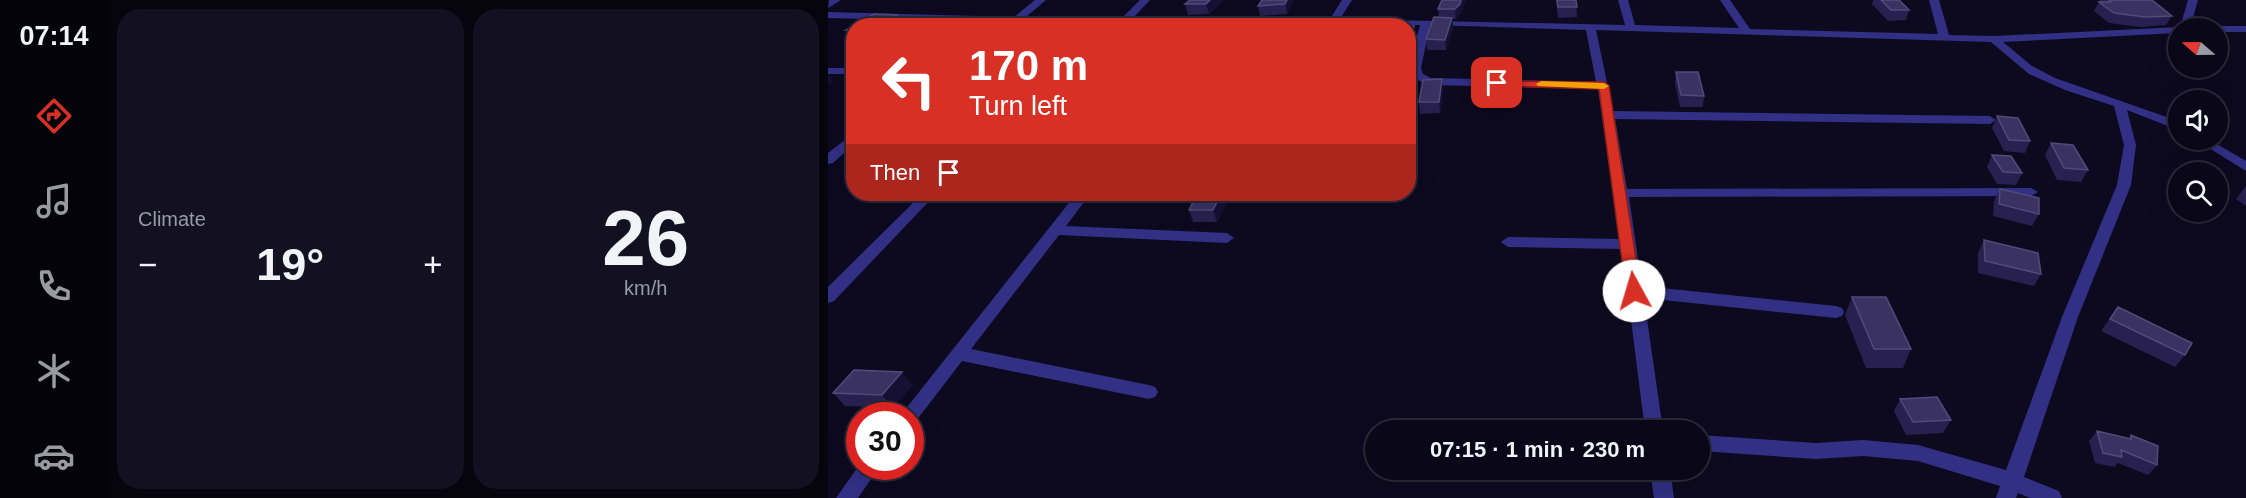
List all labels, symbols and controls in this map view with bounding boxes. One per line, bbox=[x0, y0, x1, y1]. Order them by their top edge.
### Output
north arrow bbox=[2168, 18, 2228, 78]
map controls bbox=[2168, 18, 2228, 222]
text: 07:14 bbox=[19, 21, 89, 51]
icon: left bbox=[870, 42, 948, 120]
text: 170 m bbox=[969, 42, 1088, 89]
pin bbox=[1471, 57, 1522, 108]
icon: arrive bbox=[1480, 66, 1513, 99]
button: sound bbox=[2168, 90, 2228, 150]
text: Turn left bbox=[969, 91, 1067, 121]
icon: directions bbox=[33, 95, 75, 137]
icon: arrive bbox=[932, 156, 965, 189]
text: Then bbox=[870, 160, 920, 185]
button: search bbox=[2168, 162, 2228, 222]
icon: music bbox=[33, 180, 75, 222]
text: 26 bbox=[602, 194, 689, 282]
text: Climate bbox=[138, 208, 206, 230]
text: 19° bbox=[256, 239, 324, 290]
text: − bbox=[138, 246, 157, 283]
text: + bbox=[423, 246, 443, 283]
position arrow bbox=[1602, 259, 1666, 323]
icon: phone bbox=[33, 265, 75, 307]
text: km/h bbox=[624, 277, 667, 299]
icon: climate bbox=[33, 350, 75, 392]
speed limit sign: 30 bbox=[846, 402, 924, 480]
icon: car bbox=[33, 435, 75, 477]
text: 07:15 · 1 min · 230 m bbox=[1430, 437, 1645, 462]

